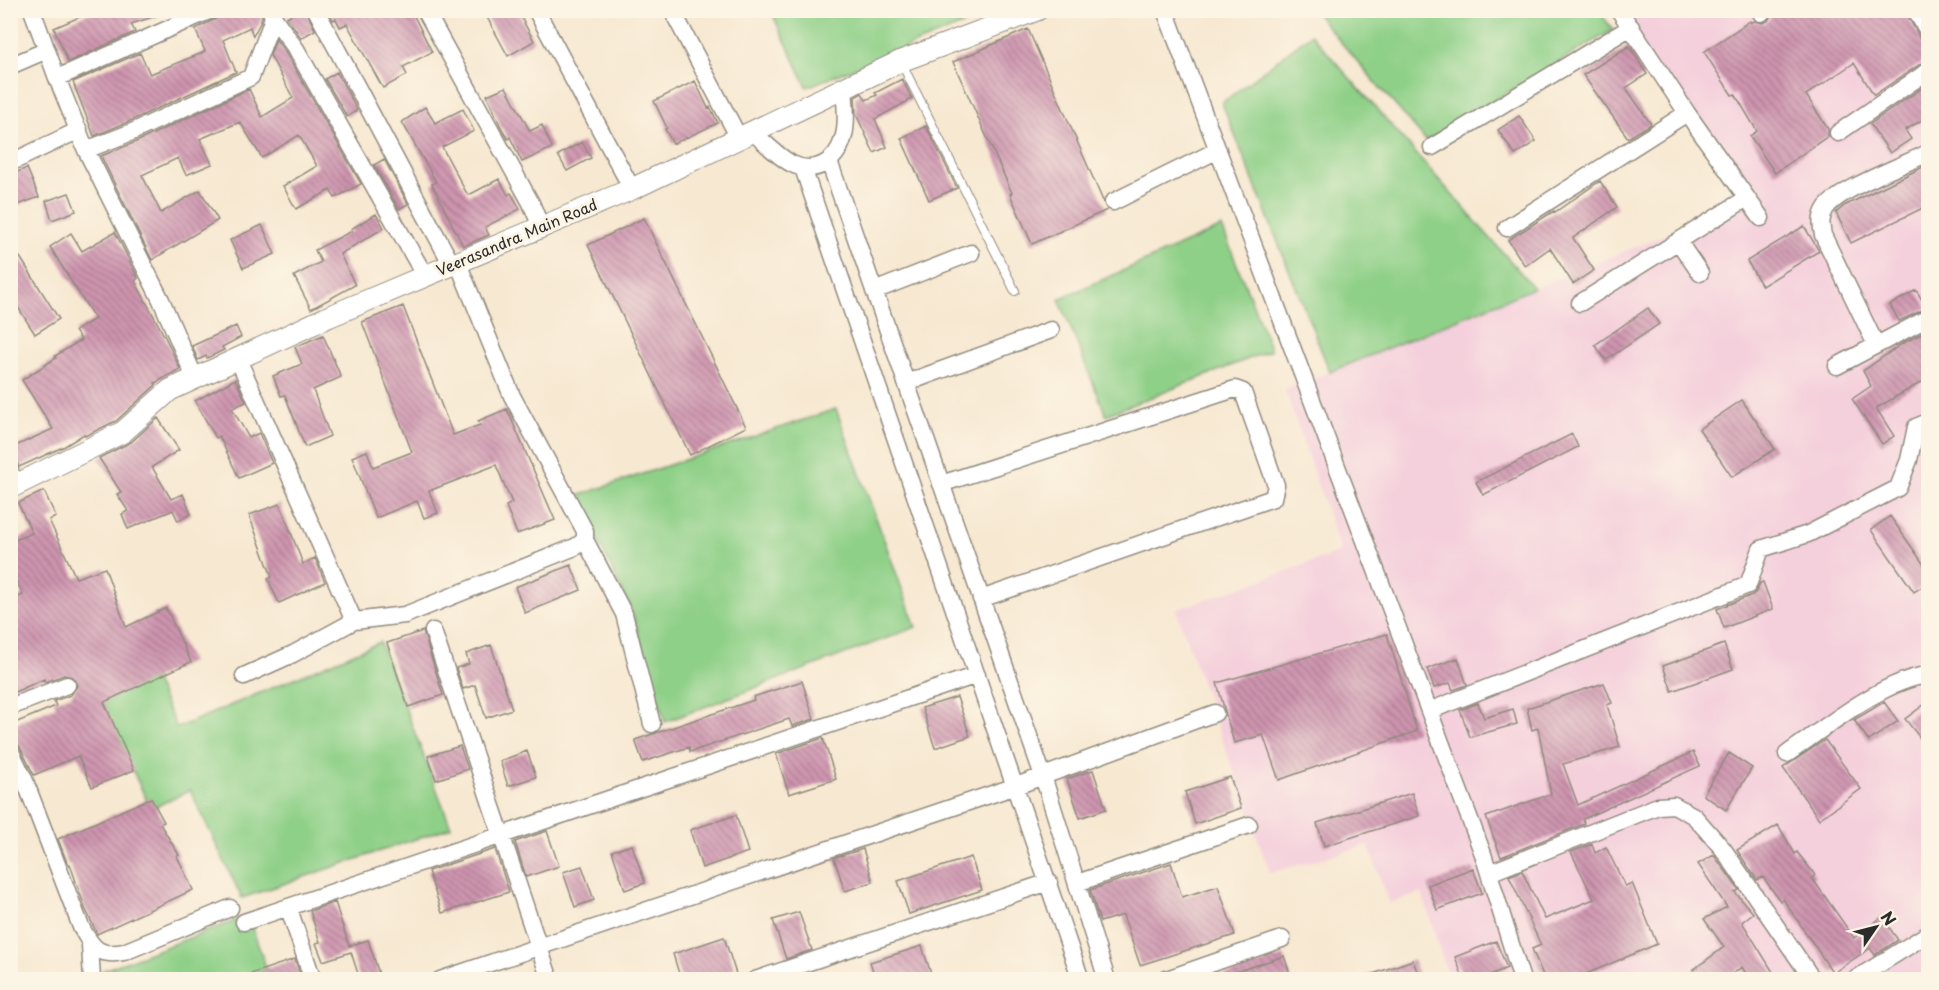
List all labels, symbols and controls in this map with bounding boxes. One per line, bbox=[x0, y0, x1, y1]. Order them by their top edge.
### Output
street label: Veerasandra Main Road bbox=[432, 192, 600, 281]
north arrow bbox=[1846, 897, 1906, 957]
text: N bbox=[1876, 906, 1903, 930]

